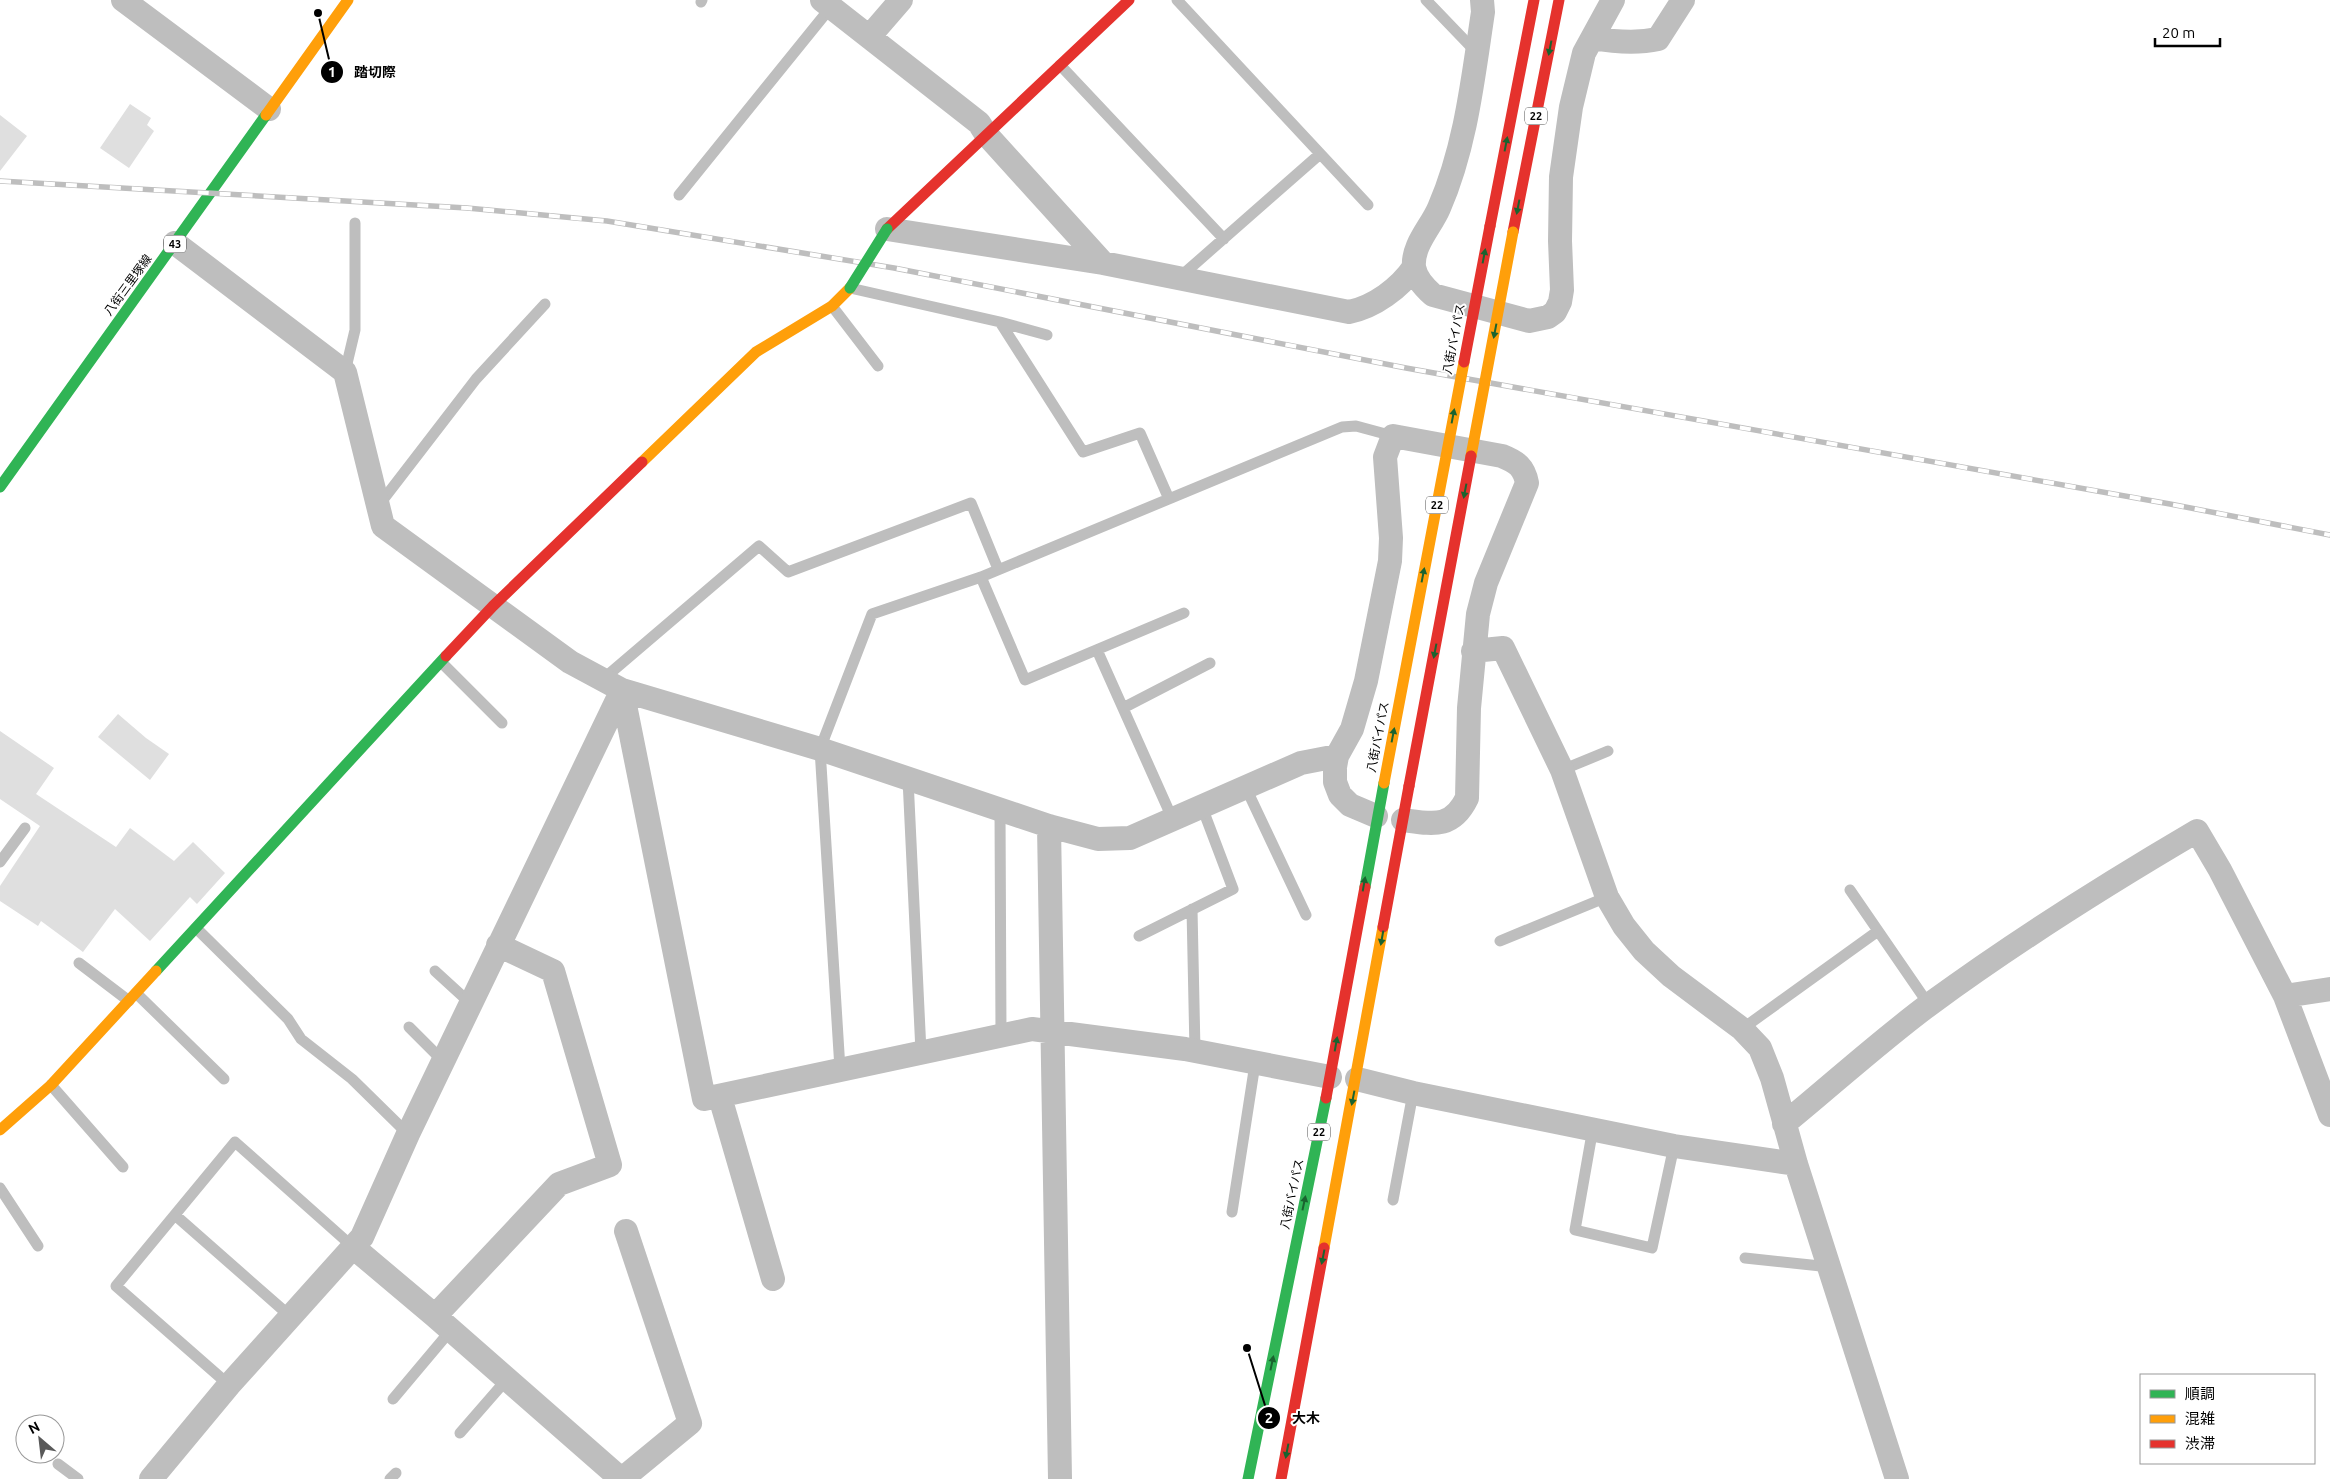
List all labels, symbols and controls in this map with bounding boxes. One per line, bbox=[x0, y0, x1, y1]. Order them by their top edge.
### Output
scale bar bbox=[2155, 15, 2220, 47]
text: 20 m bbox=[2162, 24, 2195, 41]
one-way arrow bbox=[1546, 40, 1554, 55]
callout: 踏切際 bbox=[319, 58, 406, 87]
text: 1 bbox=[328, 63, 336, 80]
text: 踏切際 bbox=[354, 64, 396, 80]
road number: 22 bbox=[1525, 108, 1547, 124]
one-way arrow bbox=[1502, 137, 1510, 152]
one-way arrow bbox=[1514, 200, 1522, 215]
road number: 43 bbox=[164, 235, 186, 252]
one-way arrow bbox=[1480, 248, 1488, 264]
street label: 八街三里塚線 bbox=[101, 252, 154, 318]
street label: 八街バイパス bbox=[1440, 302, 1467, 375]
one-way arrow bbox=[1490, 323, 1498, 339]
one-way arrow bbox=[1450, 407, 1458, 423]
one-way arrow bbox=[1460, 483, 1468, 499]
road number: 22 bbox=[1426, 496, 1448, 514]
one-way arrow bbox=[1419, 568, 1427, 583]
one-way arrow bbox=[1430, 643, 1438, 659]
street label: 八街バイパス bbox=[1364, 700, 1391, 773]
one-way arrow bbox=[1389, 727, 1397, 743]
one-way arrow bbox=[1361, 876, 1369, 892]
one-way arrow bbox=[1378, 930, 1386, 946]
one-way arrow bbox=[1332, 1036, 1340, 1052]
one-way arrow bbox=[1349, 1090, 1357, 1106]
road number: 22 bbox=[1308, 1124, 1330, 1140]
street label: 八街バイパス bbox=[1278, 1157, 1305, 1230]
one-way arrow bbox=[1301, 1195, 1309, 1211]
one-way arrow bbox=[1319, 1250, 1327, 1266]
one-way arrow bbox=[1268, 1355, 1276, 1370]
legend bbox=[2140, 1374, 2315, 1464]
text: 順調 bbox=[2185, 1385, 2215, 1402]
callout: 大木 bbox=[1257, 1403, 1330, 1432]
text: 2 bbox=[1265, 1409, 1273, 1426]
text: 大木 bbox=[1292, 1410, 1320, 1426]
text: 混雑 bbox=[2185, 1410, 2215, 1427]
north arrow bbox=[15, 1414, 65, 1464]
text: N bbox=[26, 1418, 42, 1437]
text: 渋滞 bbox=[2185, 1435, 2215, 1452]
one-way arrow bbox=[1282, 1444, 1290, 1460]

